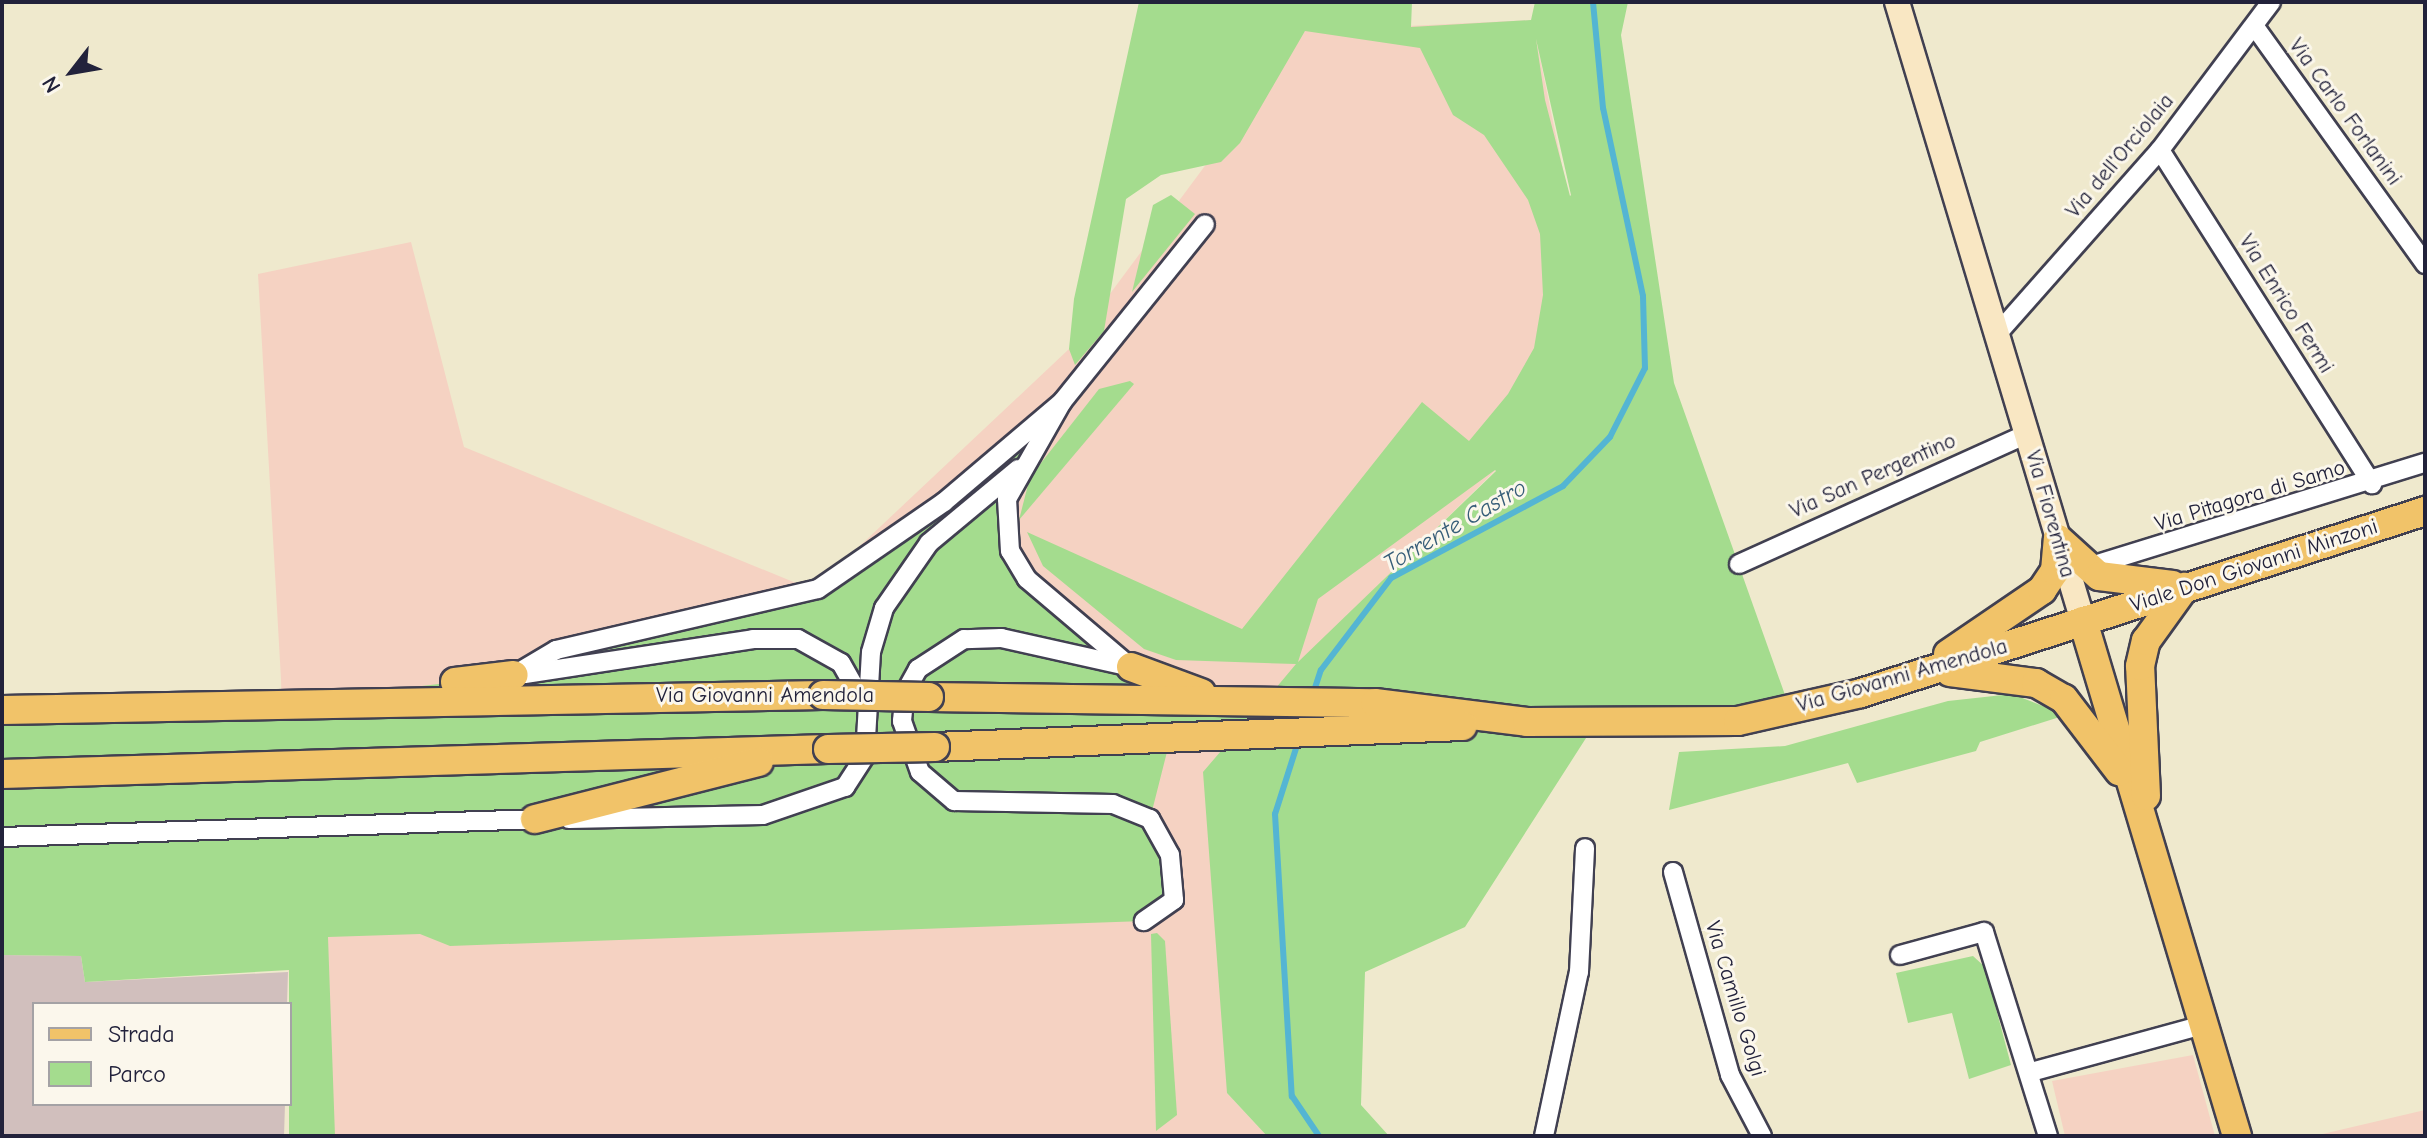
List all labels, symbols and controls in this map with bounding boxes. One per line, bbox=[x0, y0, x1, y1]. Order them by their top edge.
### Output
north arrow bbox=[32, 32, 112, 112]
street label: Via Carlo Forlanini bbox=[2283, 33, 2407, 191]
text: N bbox=[37, 72, 66, 97]
street label: Via dell'Orciolaia bbox=[2060, 88, 2180, 224]
street label: Via Enrico Fermi bbox=[2233, 230, 2339, 378]
street label: Via San Pergentino bbox=[1786, 428, 1960, 524]
street label: Via Fiorentina bbox=[2019, 447, 2081, 581]
street label: Via Pitagora di Samo bbox=[2152, 455, 2348, 537]
water label: Torrente Castro bbox=[1379, 474, 1531, 578]
street label: Viale Don Giovanni Minzoni bbox=[2127, 513, 2381, 619]
street label: Via Giovanni Amendola bbox=[1794, 633, 2010, 719]
street label: Via Giovanni Amendola bbox=[656, 683, 874, 709]
street label: Via Camillo Golgi bbox=[1699, 918, 1771, 1080]
legend bbox=[32, 1002, 292, 1106]
text: Strada bbox=[108, 1020, 175, 1048]
text: Parco bbox=[108, 1060, 166, 1088]

